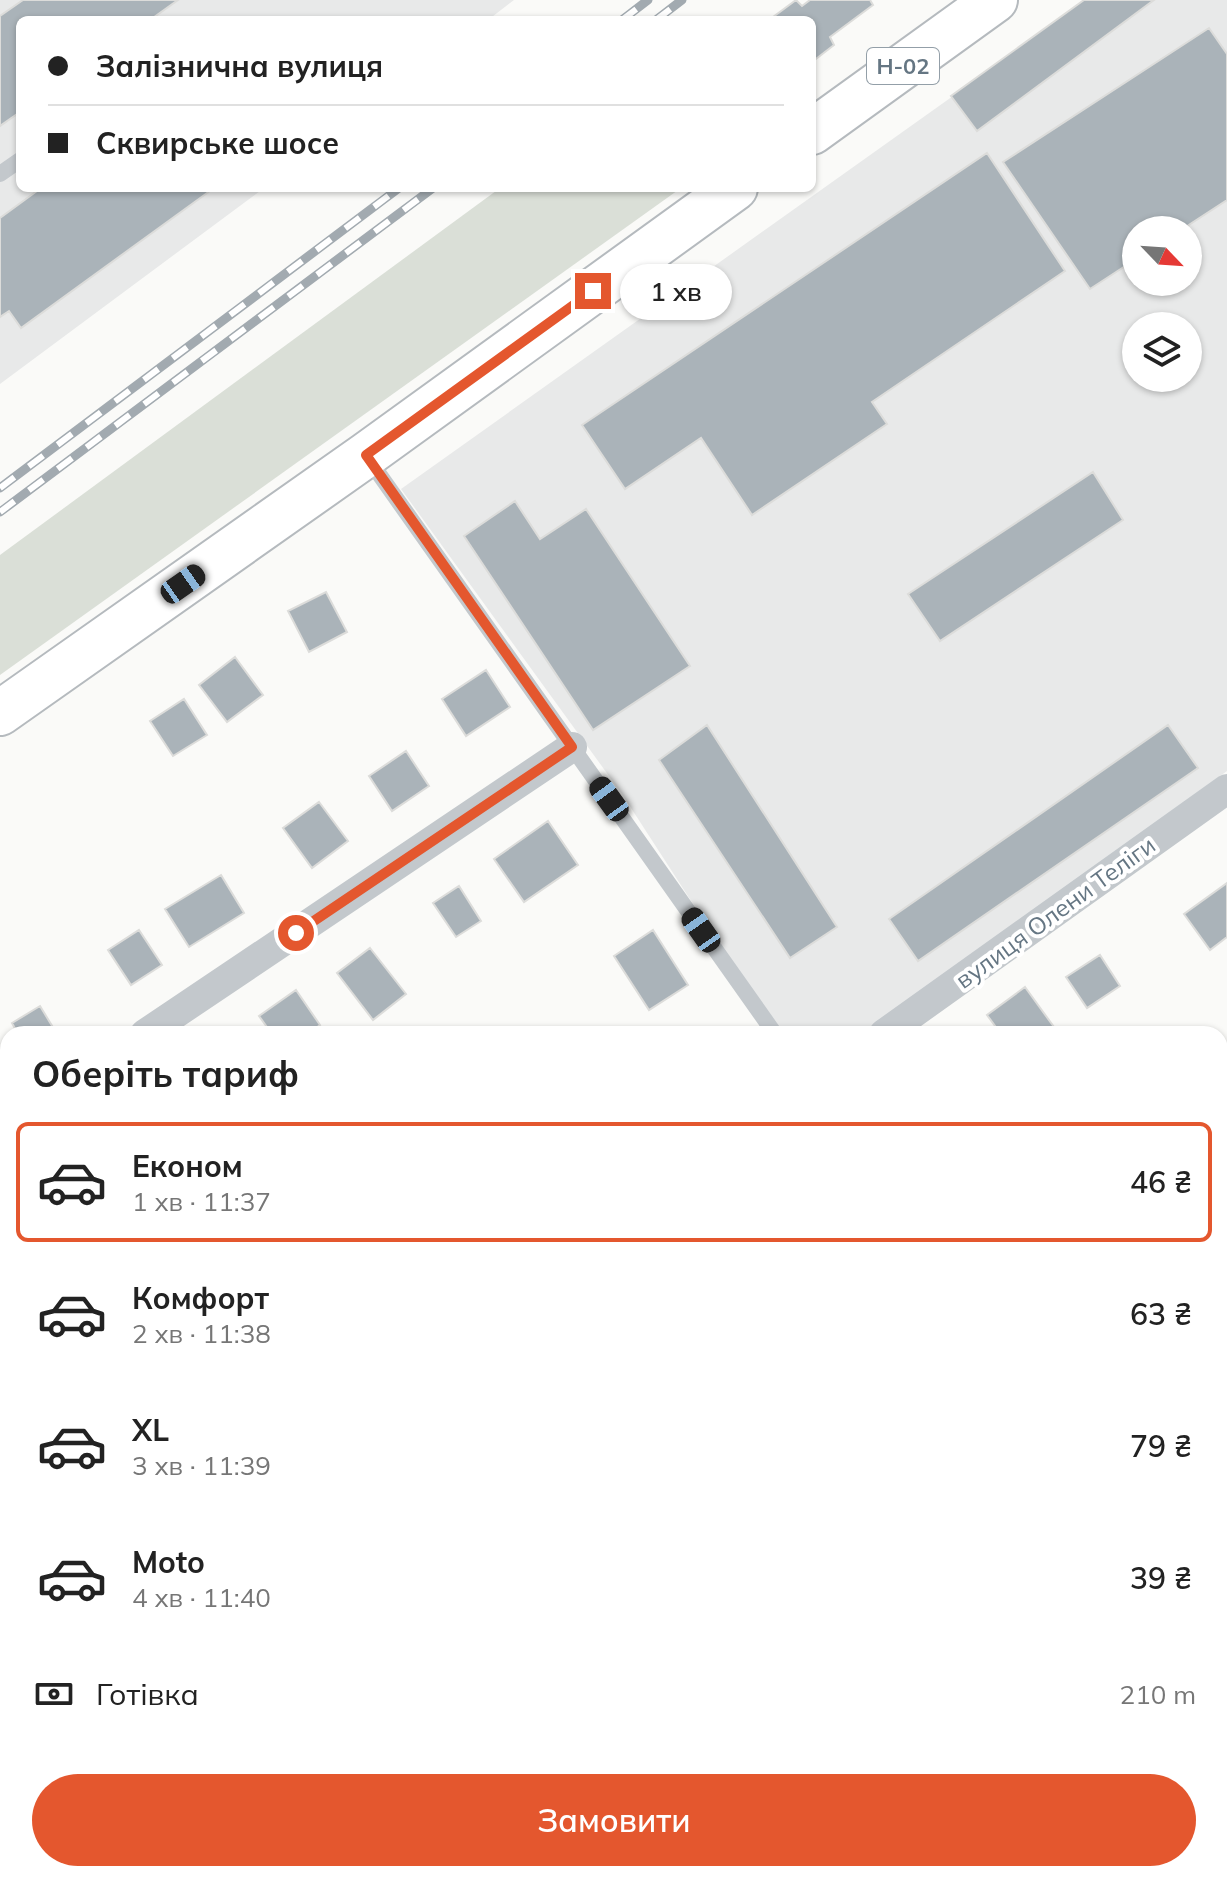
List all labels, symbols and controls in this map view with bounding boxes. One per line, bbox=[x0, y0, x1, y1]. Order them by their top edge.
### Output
text: Залізнична вулиця bbox=[96, 47, 383, 85]
road number: Н-02 bbox=[867, 48, 939, 84]
text: Сквирське шосе bbox=[96, 124, 339, 162]
north arrow bbox=[1122, 216, 1202, 296]
map controls bbox=[1122, 216, 1202, 392]
callout: 1 хв bbox=[621, 263, 733, 319]
route end bbox=[575, 273, 611, 309]
text: 1 хв bbox=[650, 275, 702, 308]
button: layers bbox=[1122, 312, 1202, 392]
car bbox=[156, 560, 210, 608]
car bbox=[585, 773, 633, 825]
street label: вулиця Олени Теліги bbox=[949, 829, 1161, 995]
car bbox=[677, 903, 725, 957]
route start bbox=[278, 915, 314, 951]
text: Оберіть тариф bbox=[32, 1051, 299, 1096]
icon: car bbox=[36, 1146, 108, 1218]
text: Економ bbox=[132, 1147, 243, 1185]
text: 46 ₴ bbox=[1130, 1163, 1192, 1201]
text: 1 хв · 11:37 bbox=[132, 1185, 271, 1218]
icon: car bbox=[36, 1278, 108, 1350]
text: Комфорт bbox=[132, 1279, 269, 1317]
text: 63 ₴ bbox=[1130, 1295, 1192, 1333]
text: 2 хв · 11:38 bbox=[132, 1317, 271, 1350]
icon: car bbox=[36, 1410, 108, 1482]
text: XL bbox=[132, 1411, 169, 1449]
text: 79 ₴ bbox=[1130, 1427, 1192, 1465]
text: 3 хв · 11:39 bbox=[132, 1449, 271, 1482]
icon: car bbox=[36, 1542, 108, 1614]
text: Moto bbox=[132, 1543, 205, 1581]
text: 39 ₴ bbox=[1130, 1559, 1192, 1597]
text: 4 хв · 11:40 bbox=[132, 1581, 271, 1614]
icon: cash bbox=[32, 1672, 76, 1716]
text: Готівка bbox=[96, 1675, 199, 1713]
text: 210 m bbox=[1120, 1678, 1196, 1711]
button: Замовити bbox=[32, 1774, 1196, 1866]

